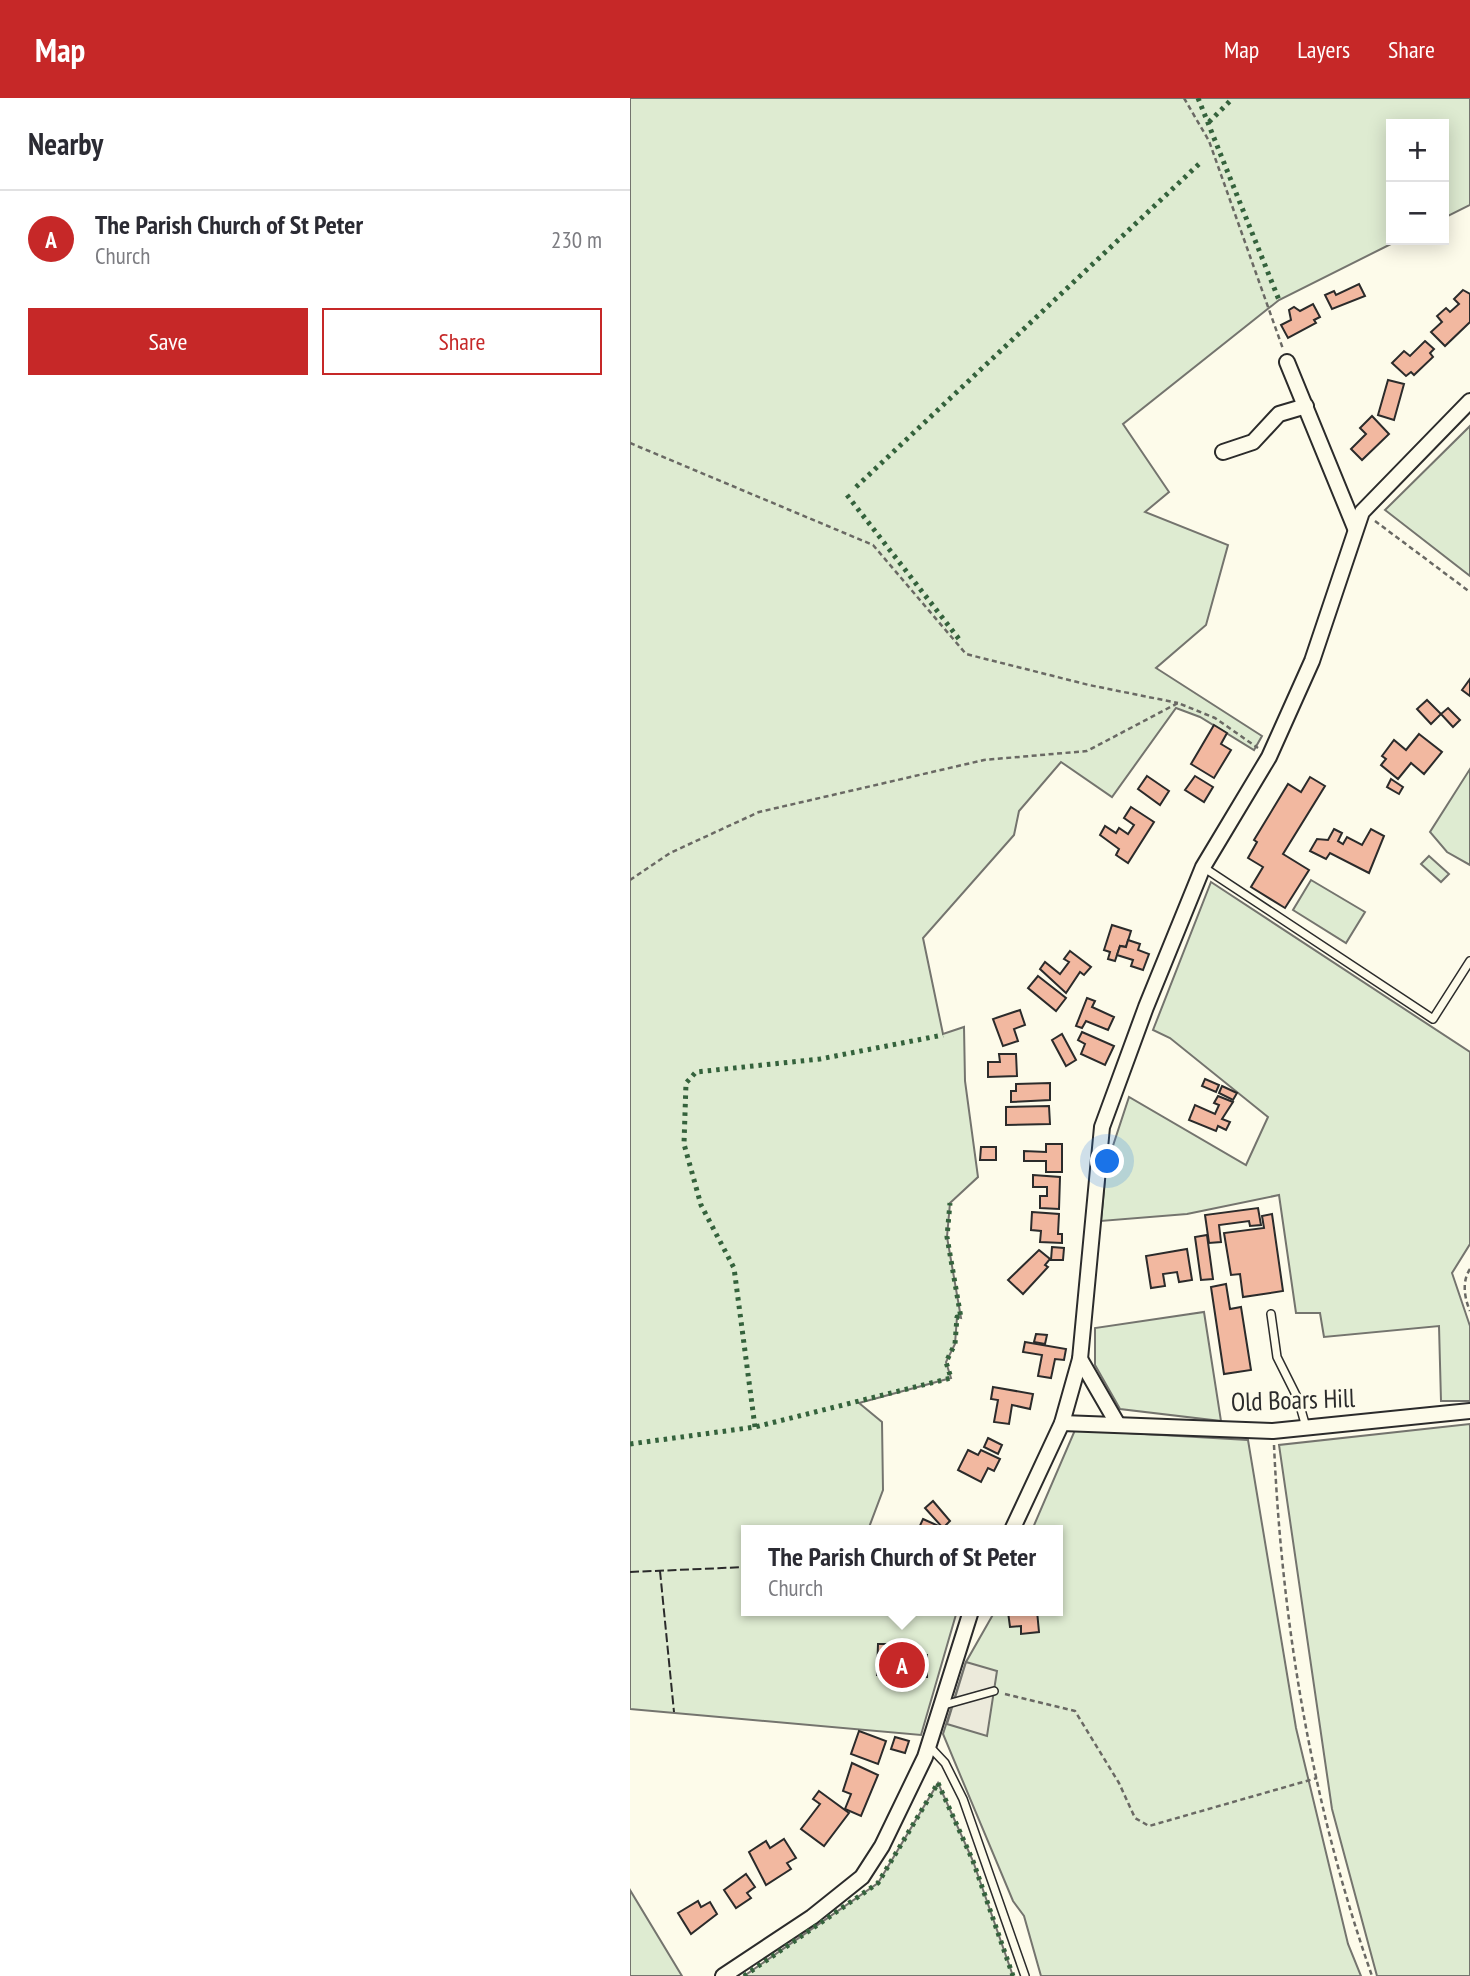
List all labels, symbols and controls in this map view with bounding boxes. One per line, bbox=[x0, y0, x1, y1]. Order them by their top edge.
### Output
text: Map bbox=[35, 28, 85, 71]
text: Map bbox=[1224, 34, 1259, 65]
text: Layers bbox=[1297, 34, 1350, 65]
text: Share bbox=[1388, 34, 1435, 65]
map controls bbox=[1386, 119, 1449, 245]
button: + bbox=[1386, 119, 1449, 182]
text: Nearby bbox=[28, 124, 103, 163]
button: − bbox=[1386, 182, 1449, 245]
text: The Parish Church of St Peter bbox=[95, 208, 363, 241]
text: A bbox=[45, 225, 57, 254]
text: 230 m bbox=[551, 225, 602, 254]
text: Church bbox=[95, 241, 150, 270]
button: Save bbox=[28, 308, 308, 375]
button: Share bbox=[322, 308, 602, 375]
your location bbox=[1090, 1144, 1124, 1178]
street label: Old Boars Hill bbox=[1230, 1381, 1356, 1418]
popup bbox=[741, 1525, 1063, 1616]
text: The Parish Church of St Peter bbox=[768, 1540, 1036, 1573]
text: Church bbox=[768, 1573, 823, 1602]
pin: A bbox=[879, 1639, 925, 1691]

